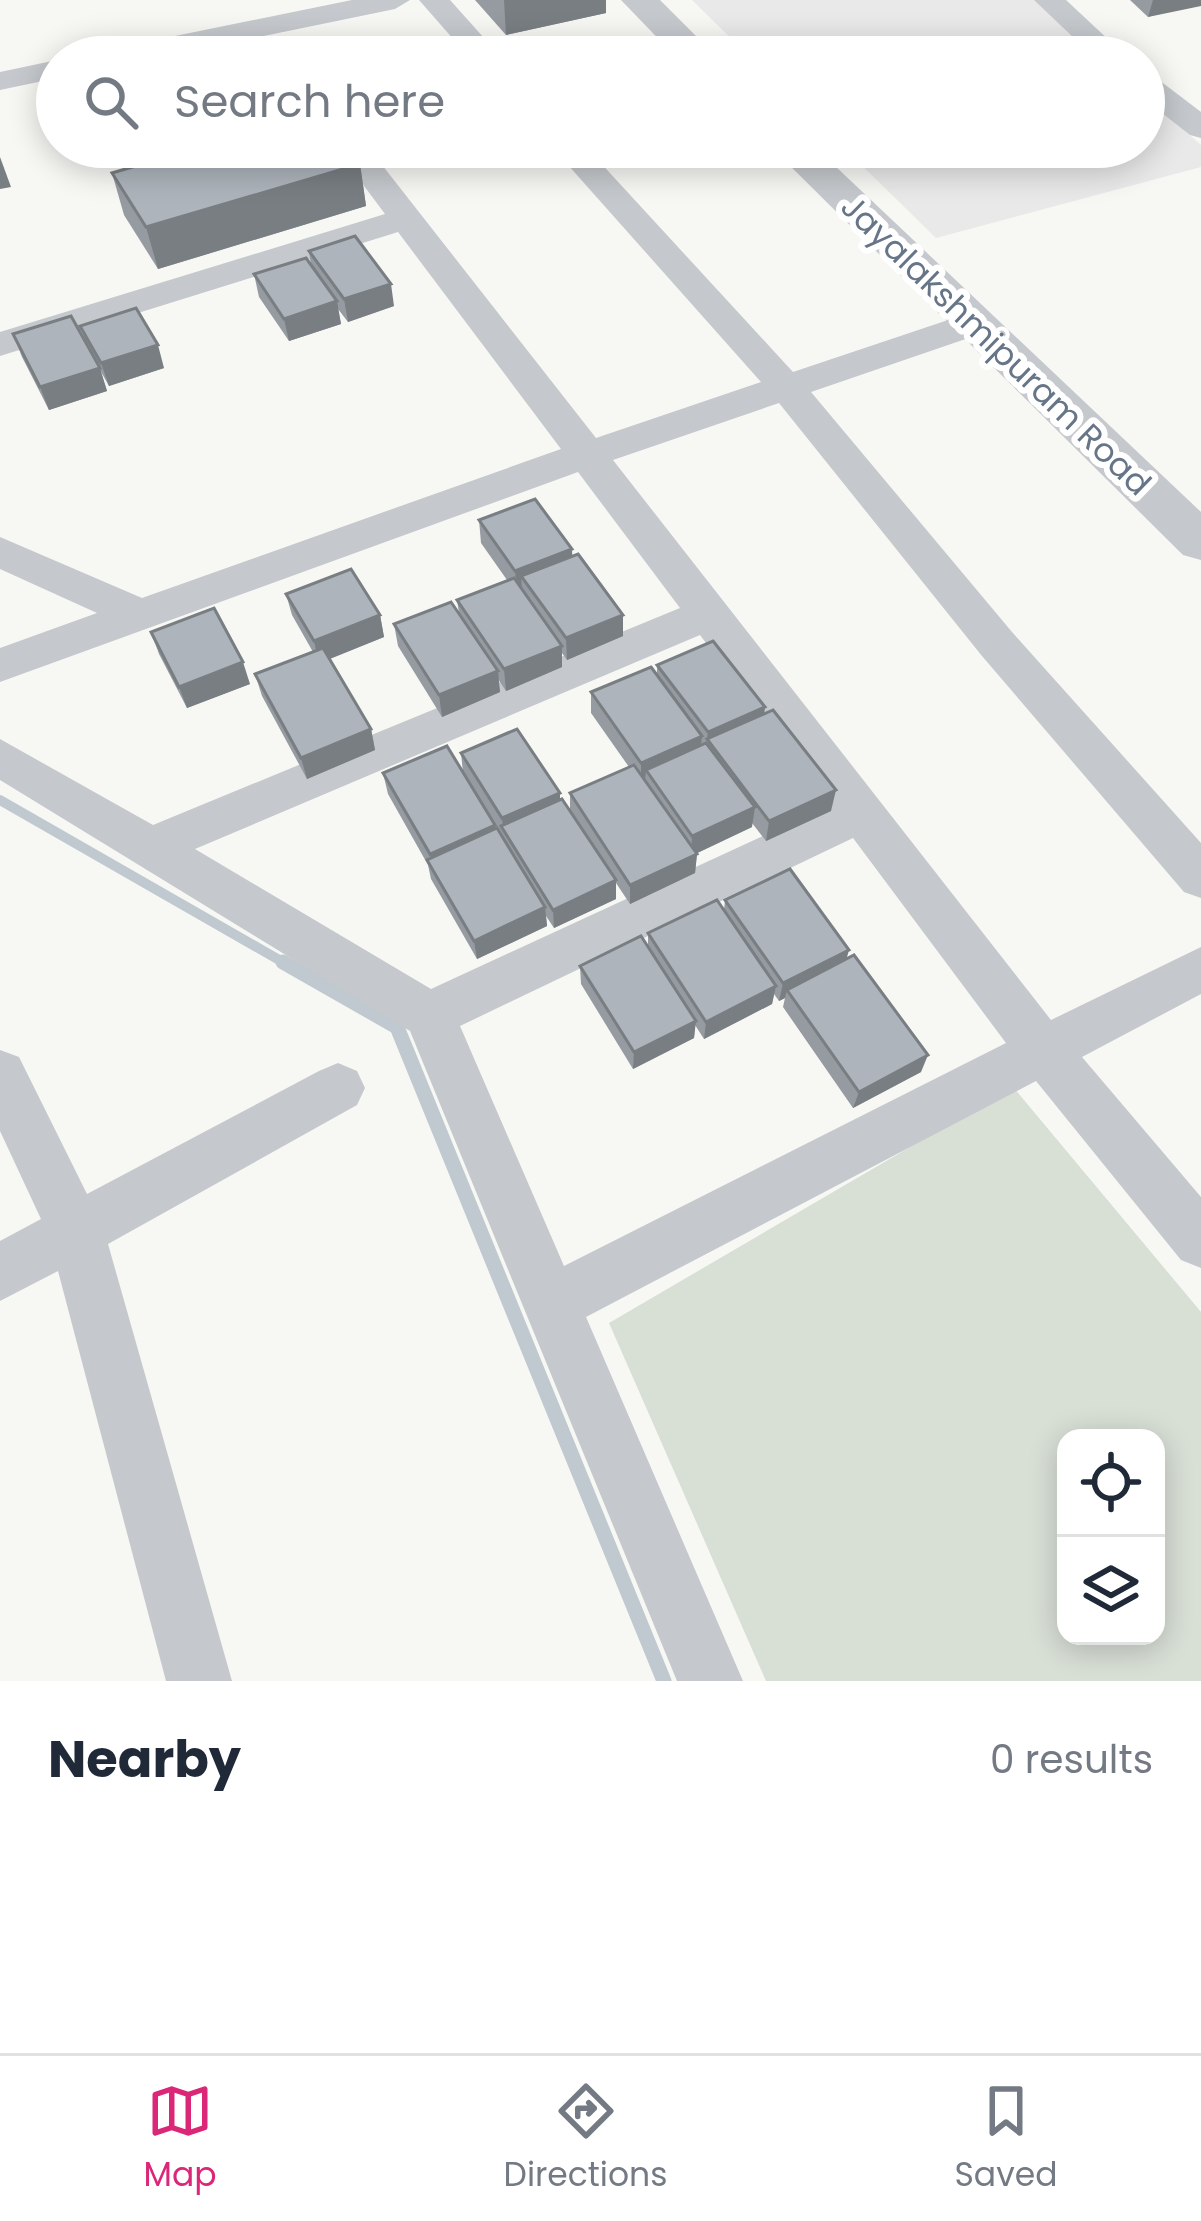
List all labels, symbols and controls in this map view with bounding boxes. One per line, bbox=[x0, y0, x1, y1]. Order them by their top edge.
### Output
search box bbox=[36, 36, 1165, 168]
icon: search bbox=[78, 69, 144, 135]
text: Search here bbox=[174, 70, 445, 133]
street label: Jayalakshmipuram Road bbox=[830, 184, 1162, 506]
map controls bbox=[1057, 1429, 1165, 1645]
button: locate bbox=[1057, 1429, 1165, 1537]
button: layers bbox=[1057, 1537, 1165, 1645]
text: Nearby bbox=[48, 1723, 241, 1795]
text: 0 results bbox=[990, 1732, 1153, 1787]
tab: Map bbox=[144, 2078, 217, 2200]
tab: Directions bbox=[504, 2078, 667, 2200]
tab: Saved bbox=[955, 2078, 1057, 2200]

